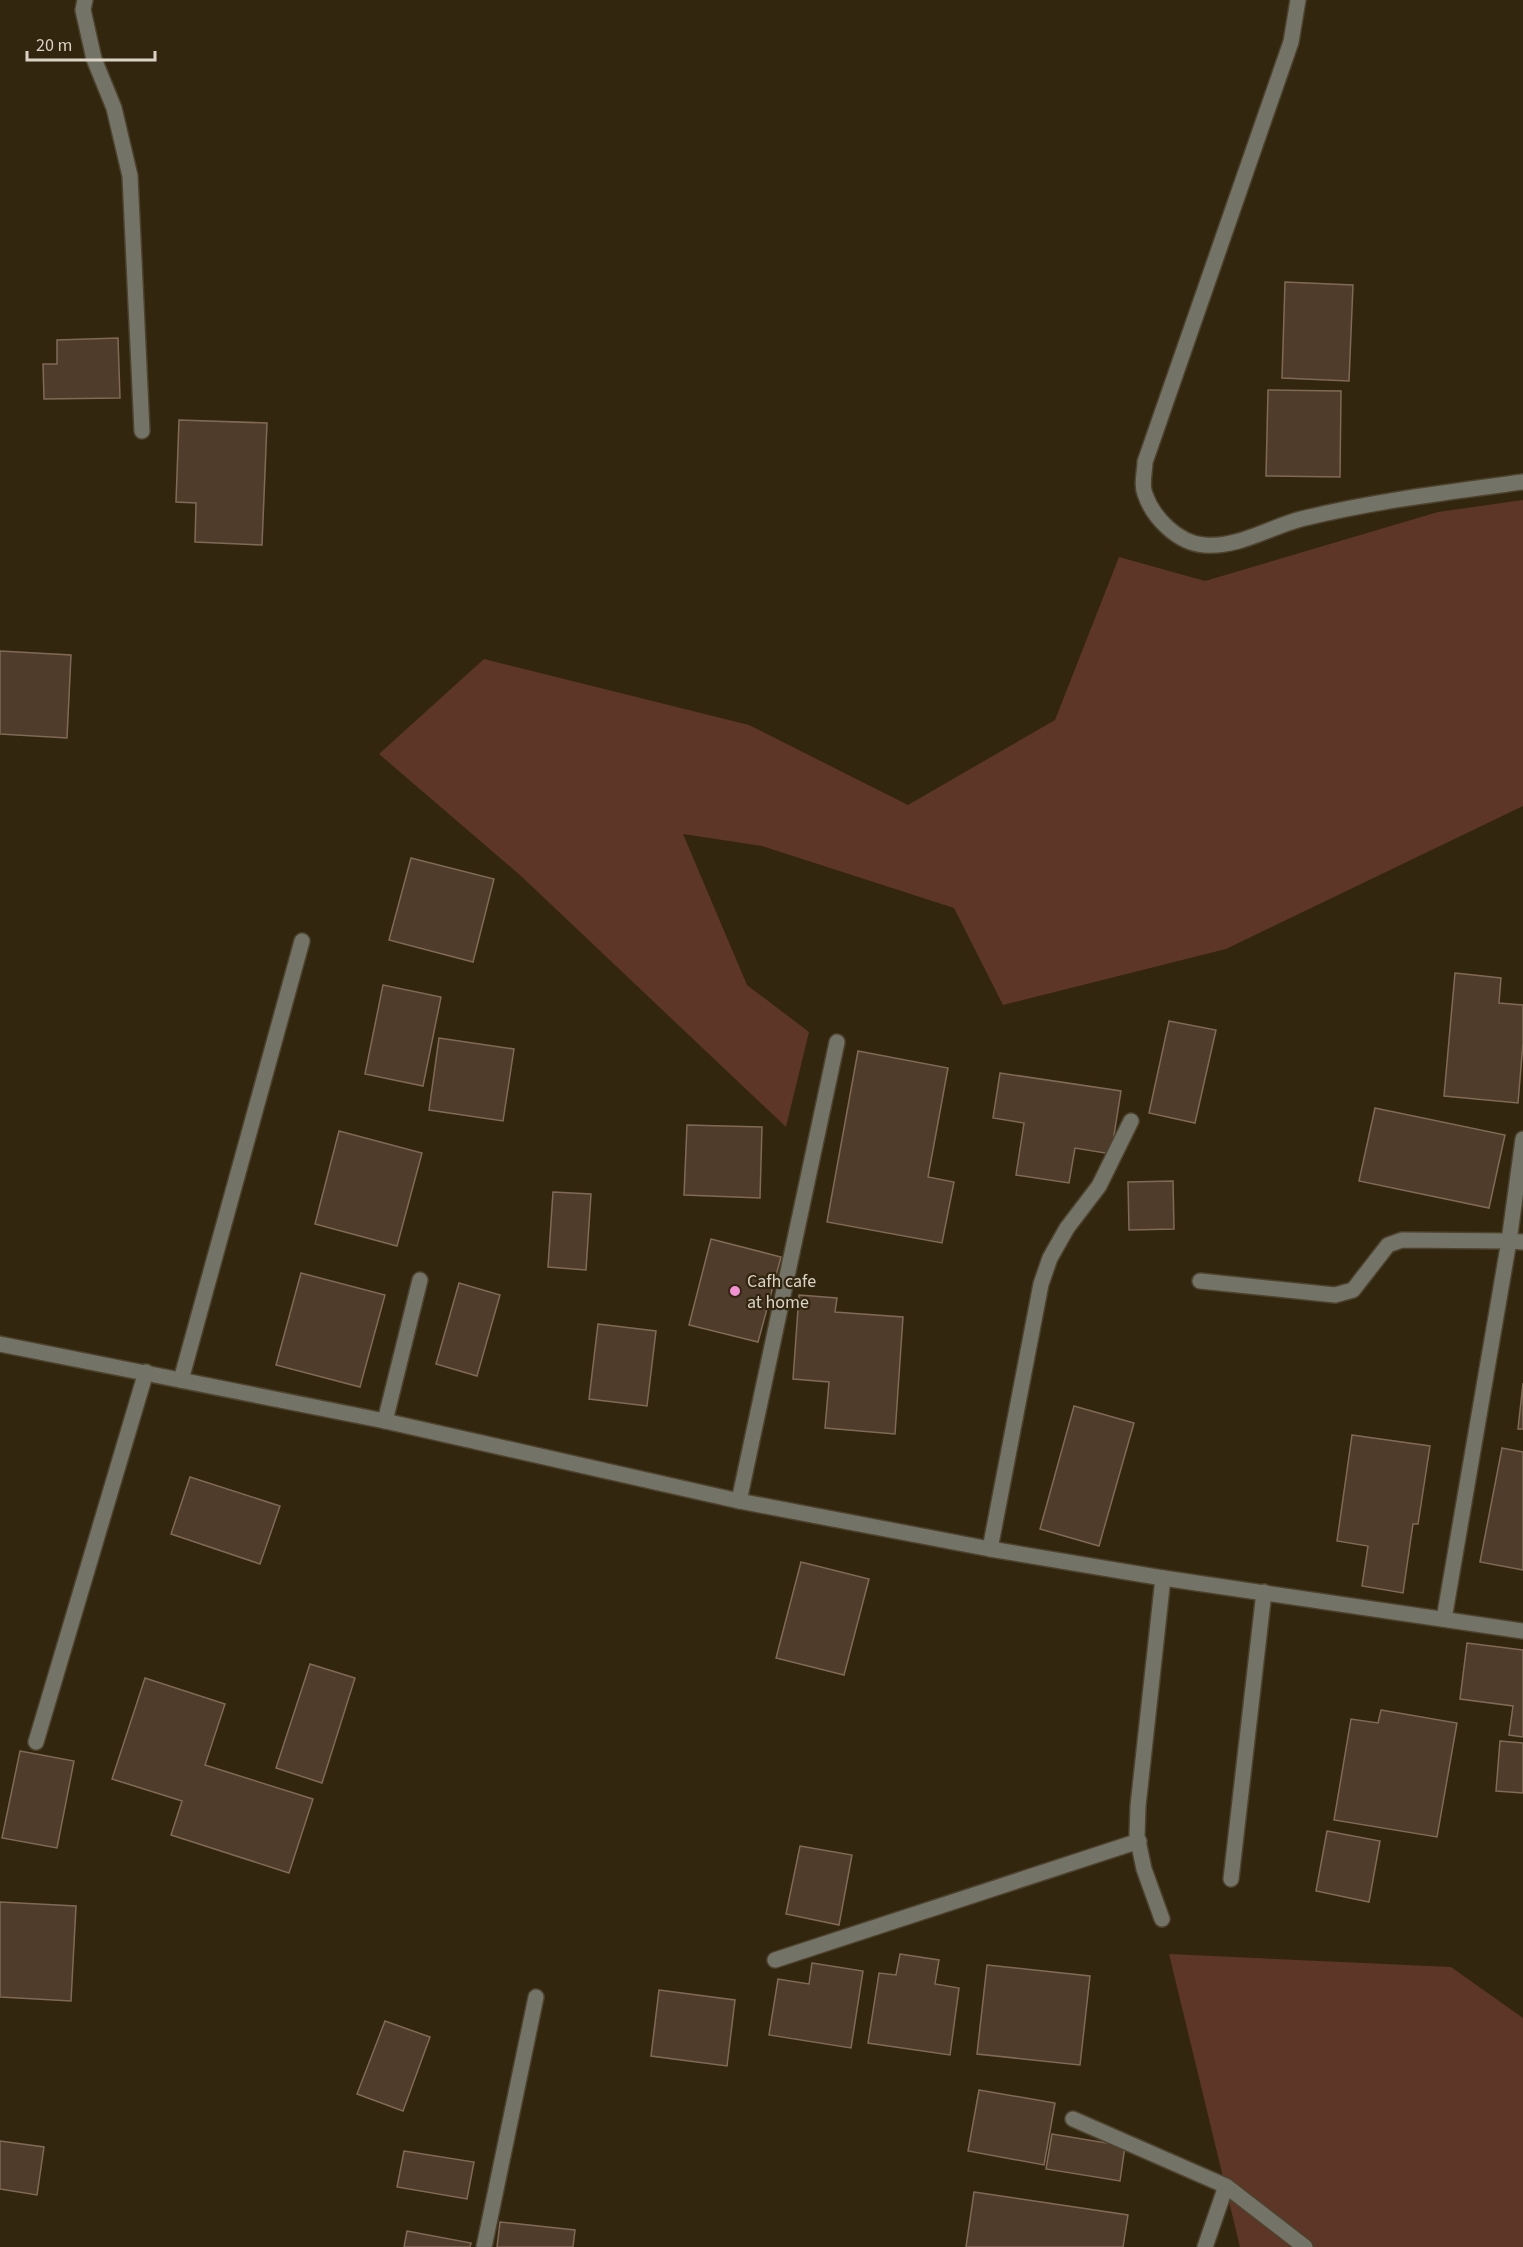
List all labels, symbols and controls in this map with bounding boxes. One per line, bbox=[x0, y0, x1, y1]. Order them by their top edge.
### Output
scale bar bbox=[27, 24, 154, 62]
text: 20 m bbox=[36, 33, 72, 58]
place label: Cafh cafe at home bbox=[747, 1269, 816, 1315]
marker: Cafh cafe at home bbox=[728, 1284, 742, 1298]

